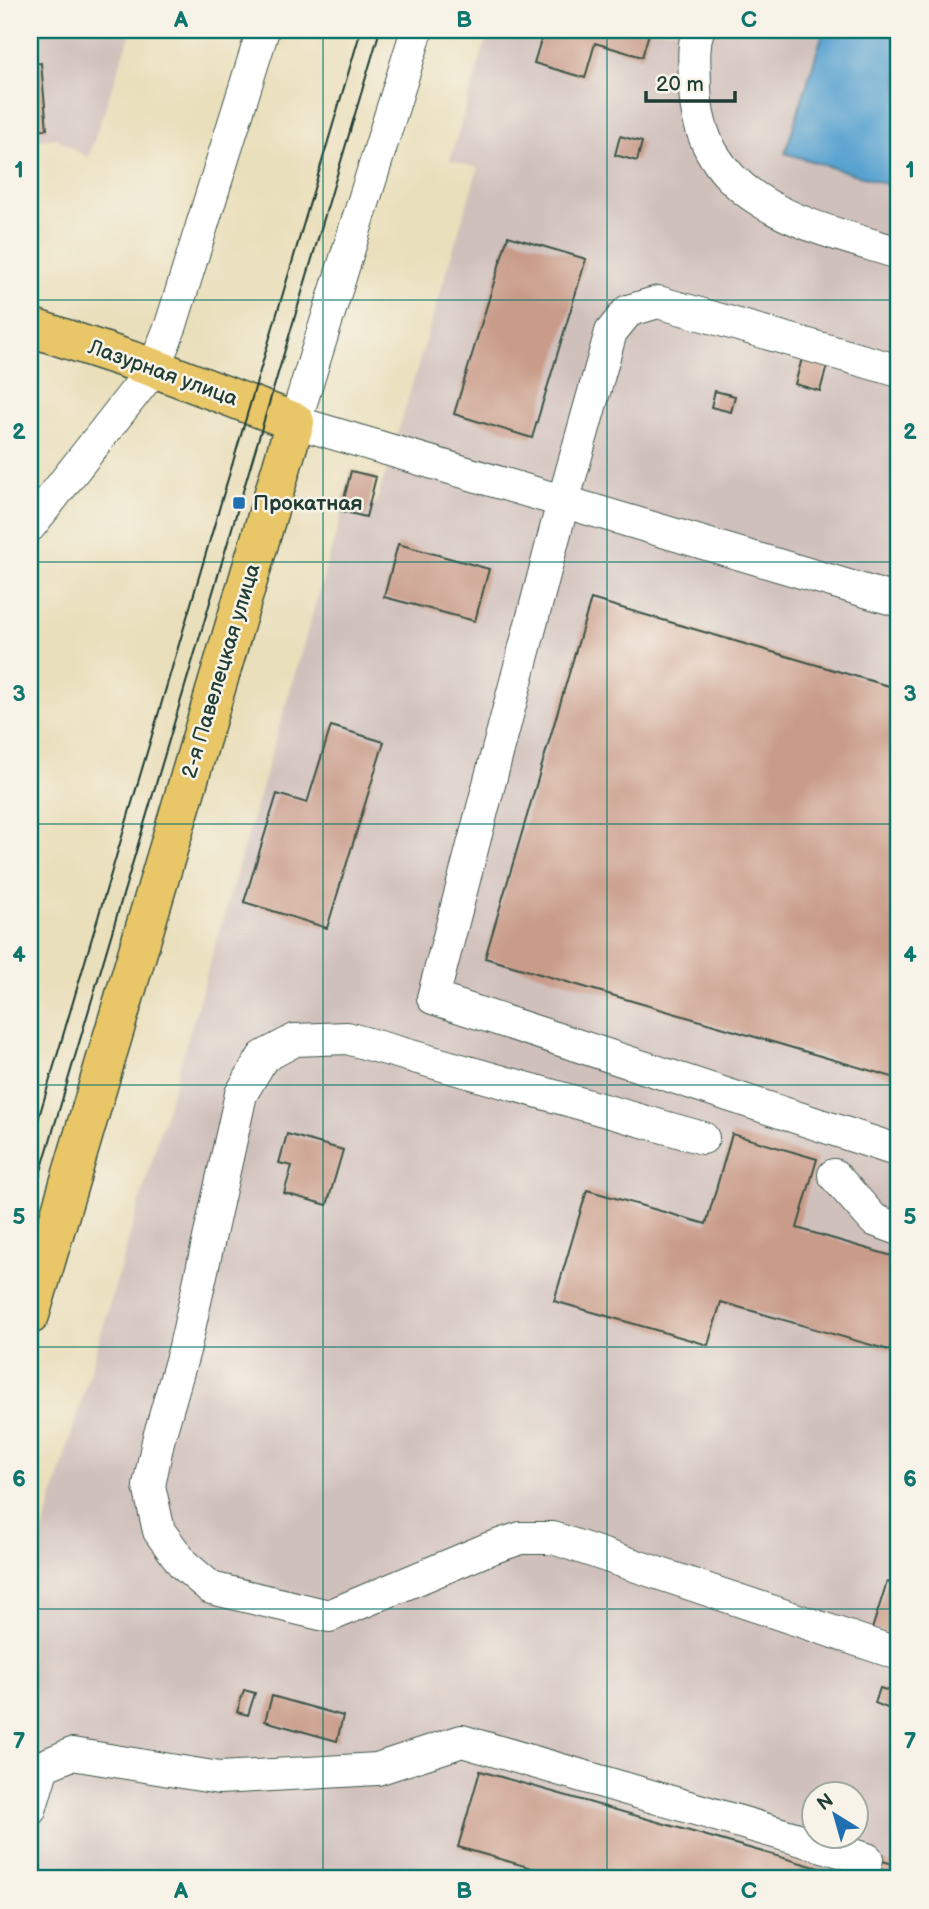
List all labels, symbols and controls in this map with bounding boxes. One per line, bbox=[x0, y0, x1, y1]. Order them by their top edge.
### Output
text: A bbox=[173, 6, 189, 34]
text: B bbox=[456, 6, 472, 34]
text: C bbox=[741, 6, 757, 34]
scale bar bbox=[646, 60, 735, 104]
text: 20 m bbox=[656, 72, 704, 97]
text: 1 bbox=[14, 156, 24, 184]
text: 1 bbox=[905, 156, 915, 184]
street label: Лазурная улица bbox=[84, 334, 242, 412]
text: 2 bbox=[12, 418, 26, 446]
text: 2 bbox=[903, 418, 917, 446]
place label: Прокатная bbox=[253, 491, 363, 516]
marker: Прокатная bbox=[231, 495, 247, 511]
street label: 2-я Павелецкая улица bbox=[176, 560, 266, 781]
text: 3 bbox=[12, 680, 26, 708]
text: 3 bbox=[903, 680, 917, 708]
text: 4 bbox=[12, 941, 26, 969]
text: 4 bbox=[903, 941, 917, 969]
text: 5 bbox=[12, 1203, 26, 1231]
text: 5 bbox=[903, 1203, 917, 1231]
text: 6 bbox=[12, 1465, 26, 1493]
text: 6 bbox=[903, 1465, 917, 1493]
text: 7 bbox=[13, 1727, 26, 1755]
text: 7 bbox=[904, 1727, 917, 1755]
north arrow bbox=[800, 1780, 870, 1850]
text: N bbox=[813, 1789, 838, 1816]
text: A bbox=[173, 1877, 189, 1905]
text: B bbox=[456, 1877, 472, 1905]
text: C bbox=[741, 1877, 757, 1905]

